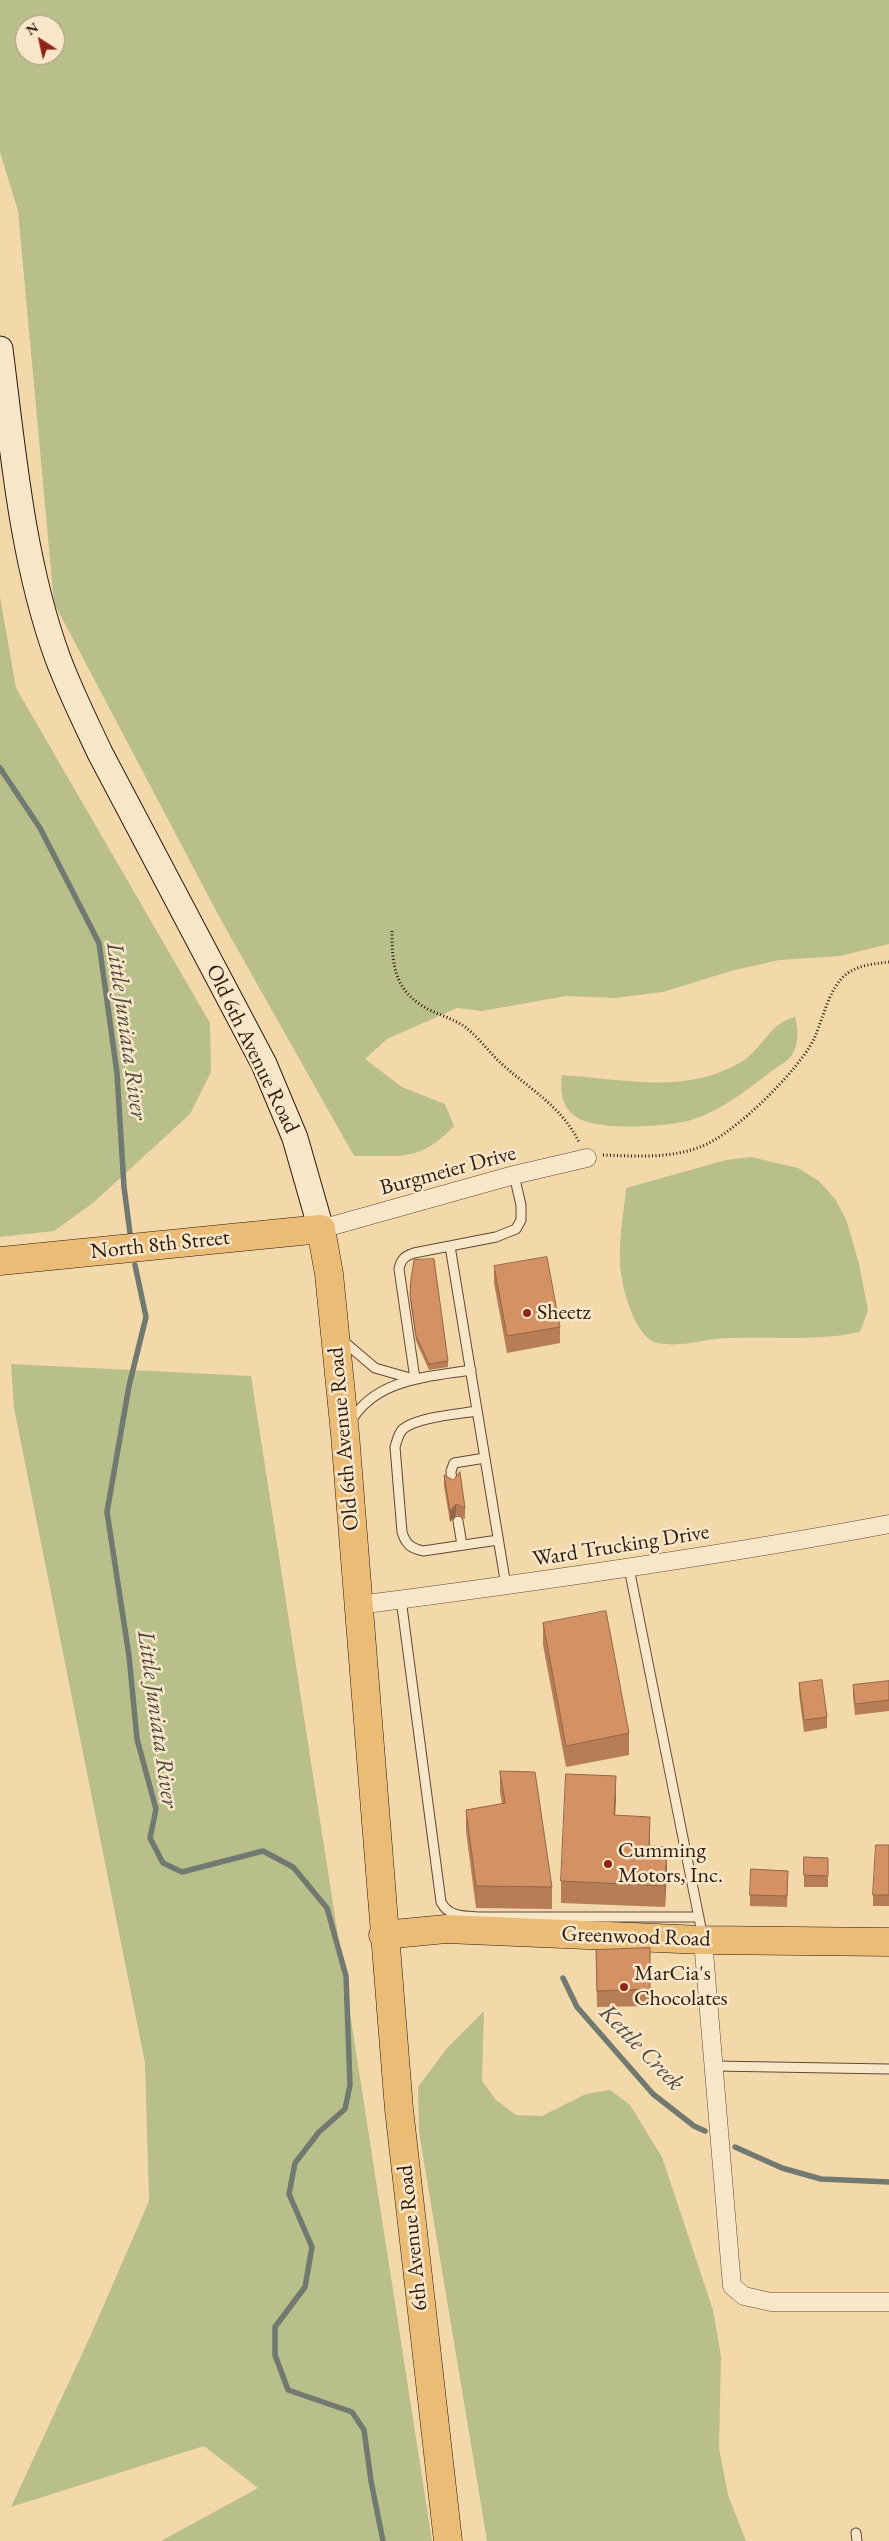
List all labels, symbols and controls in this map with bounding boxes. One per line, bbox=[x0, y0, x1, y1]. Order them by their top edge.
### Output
north arrow bbox=[15, 15, 65, 65]
text: N bbox=[22, 18, 42, 39]
water label: Little Juniata River bbox=[99, 940, 153, 1122]
street label: Old 6th Avenue Road bbox=[200, 960, 304, 1138]
street label: Burgmeier Drive bbox=[377, 1140, 519, 1202]
street label: North 8th Street bbox=[89, 1225, 231, 1265]
place label: Sheetz bbox=[537, 1300, 591, 1326]
marker: Sheetz bbox=[521, 1307, 533, 1319]
street label: Old 6th Avenue Road bbox=[323, 1346, 365, 1532]
street label: Ward Trucking Drive bbox=[531, 1519, 711, 1573]
water label: Little Juniata River bbox=[130, 1628, 184, 1810]
place label: Cumming Motors, Inc. bbox=[618, 1838, 723, 1890]
marker: Cumming Motors, Inc. bbox=[602, 1858, 614, 1870]
street label: Greenwood Road bbox=[561, 1921, 711, 1953]
place label: MarCia's Chocolates bbox=[634, 1961, 728, 2012]
marker: MarCia's Chocolates bbox=[618, 1981, 630, 1993]
water label: Kettle Creek bbox=[593, 1999, 689, 2097]
street label: 6th Avenue Road bbox=[392, 2164, 434, 2312]

